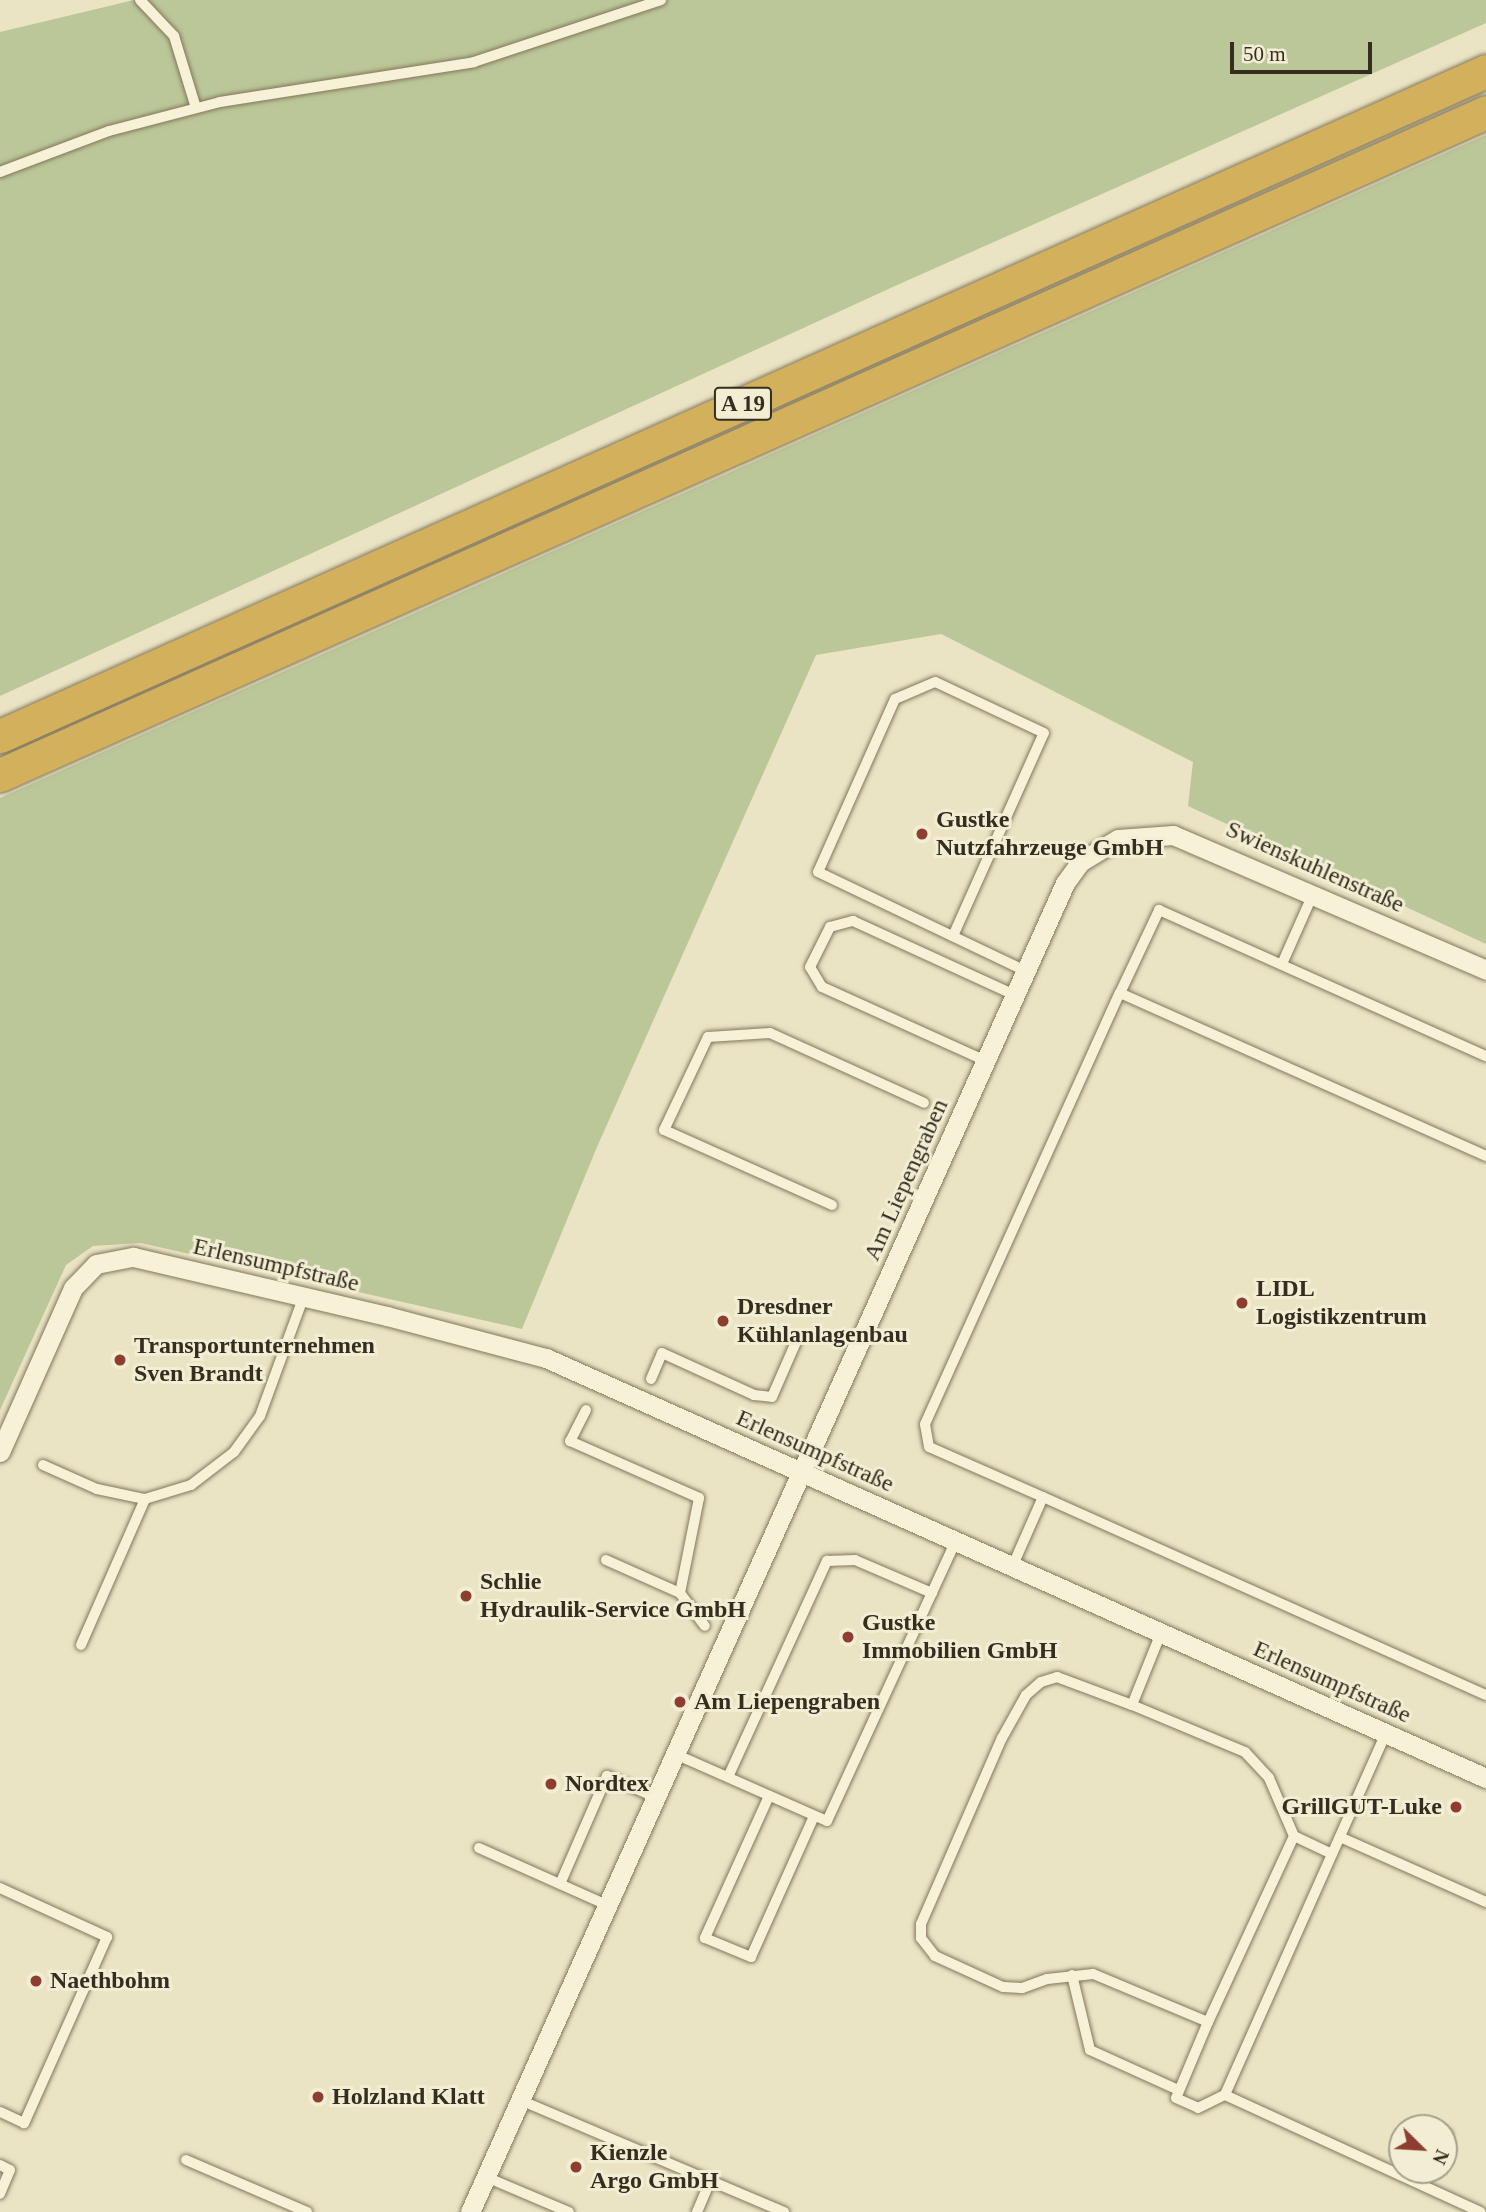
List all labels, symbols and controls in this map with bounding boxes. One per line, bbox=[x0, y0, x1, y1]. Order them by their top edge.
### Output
scale bar bbox=[1234, 28, 1376, 72]
text: 50 m bbox=[1243, 42, 1286, 66]
road number: A 19 bbox=[713, 384, 773, 424]
place label: Gustke Nutzfahrzeuge GmbH bbox=[936, 806, 1163, 862]
street label: Swienskuhlenstraße bbox=[1221, 815, 1409, 919]
marker: Gustke Nutzfahrzeuge GmbH bbox=[914, 826, 930, 842]
street label: Am Liepengraben bbox=[857, 1095, 955, 1265]
street label: Erlensumpfstraße bbox=[190, 1232, 362, 1298]
place label: LIDL Logistikzentrum bbox=[1256, 1275, 1427, 1331]
place label: Dresdner Kühlanlagenbau bbox=[737, 1293, 908, 1349]
marker: LIDL Logistikzentrum bbox=[1234, 1295, 1250, 1311]
marker: Dresdner Kühlanlagenbau bbox=[715, 1313, 731, 1329]
place label: Transportunternehmen Sven Brandt bbox=[134, 1332, 375, 1388]
marker: Transportunternehmen Sven Brandt bbox=[112, 1352, 128, 1368]
street label: Erlensumpfstraße bbox=[732, 1403, 898, 1499]
place label: Schlie Hydraulik-Service GmbH bbox=[480, 1568, 746, 1624]
marker: Schlie Hydraulik-Service GmbH bbox=[458, 1588, 474, 1604]
place label: Gustke Immobilien GmbH bbox=[862, 1609, 1057, 1665]
marker: Gustke Immobilien GmbH bbox=[840, 1629, 856, 1645]
street label: Erlensumpfstraße bbox=[1249, 1634, 1415, 1730]
place label: Am Liepengraben bbox=[694, 1688, 880, 1716]
marker: Am Liepengraben bbox=[672, 1694, 688, 1710]
place label: Nordtex bbox=[565, 1770, 649, 1798]
marker: Nordtex bbox=[543, 1776, 559, 1792]
place label: GrillGUT-Luke bbox=[1282, 1793, 1442, 1821]
marker: GrillGUT-Luke bbox=[1448, 1799, 1464, 1815]
place label: Naethbohm bbox=[50, 1967, 170, 1995]
marker: Naethbohm bbox=[28, 1973, 44, 1989]
place label: Holzland Klatt bbox=[332, 2083, 485, 2111]
marker: Holzland Klatt bbox=[310, 2089, 326, 2105]
north arrow bbox=[1388, 2114, 1458, 2184]
place label: Kienzle Argo GmbH bbox=[590, 2139, 719, 2195]
text: N bbox=[1428, 2146, 1453, 2167]
marker: Kienzle Argo GmbH bbox=[568, 2159, 584, 2175]

